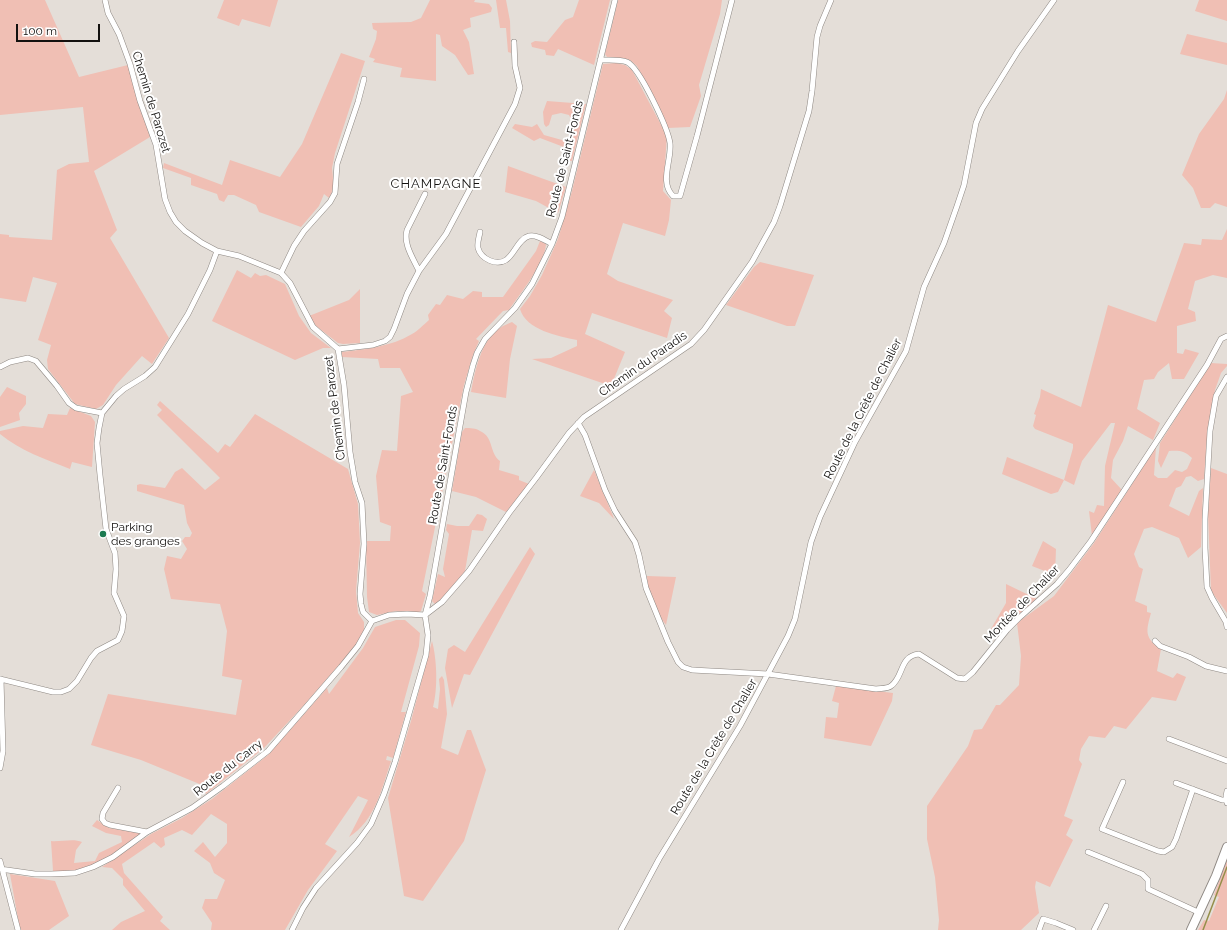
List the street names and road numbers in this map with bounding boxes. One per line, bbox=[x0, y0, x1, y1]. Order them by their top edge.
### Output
street label: Chemin de Parozet bbox=[129, 50, 173, 154]
street label: Route de Saint-Fonds bbox=[543, 99, 587, 219]
street label: Chemin du Paradis bbox=[596, 328, 690, 400]
street label: Route de la Crête de Chalier bbox=[821, 336, 905, 482]
street label: Chemin de Parozet bbox=[321, 355, 349, 461]
street label: Route de Saint-Fonds bbox=[425, 405, 461, 525]
street label: Montée de Chalier bbox=[981, 562, 1063, 646]
street label: Route de la Crête de Chalier bbox=[668, 676, 760, 818]
street label: Route du Carry bbox=[191, 737, 265, 799]

